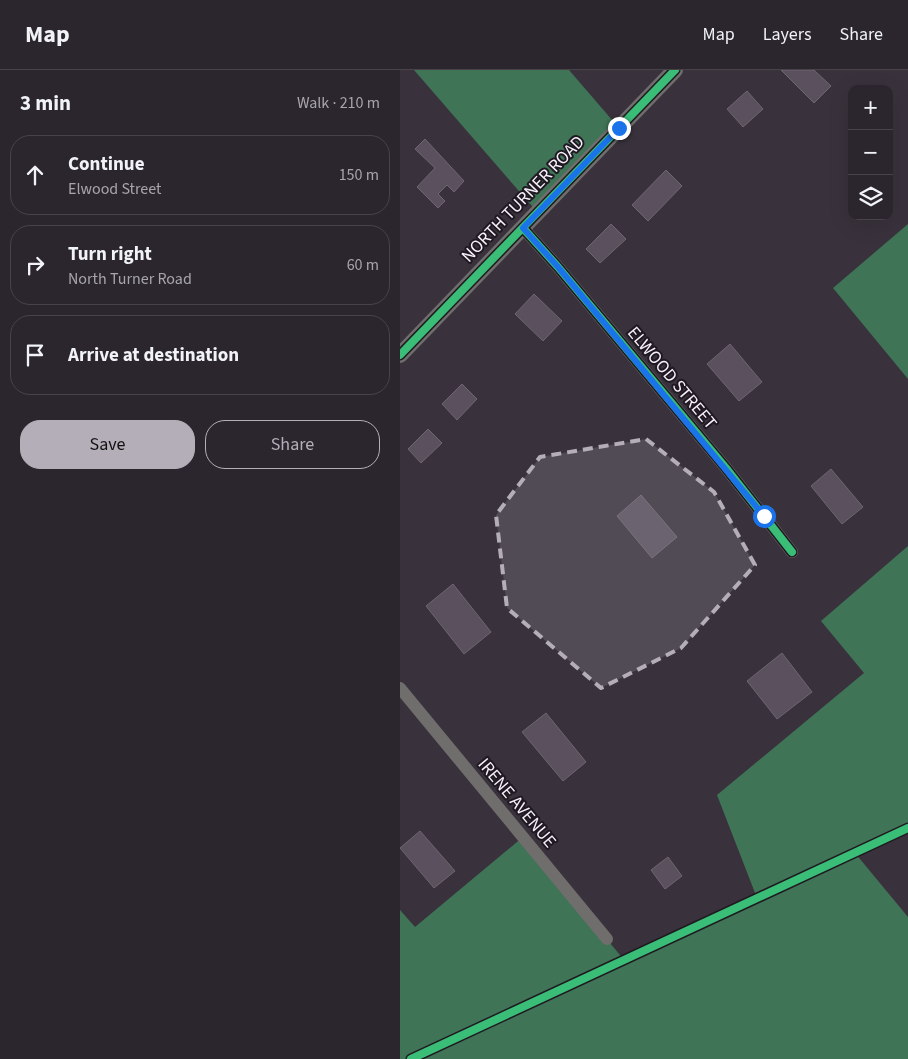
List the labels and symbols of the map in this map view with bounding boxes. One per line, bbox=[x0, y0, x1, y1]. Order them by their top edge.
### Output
route end bbox=[608, 117, 631, 140]
street label: NORTH TURNER ROAD bbox=[456, 130, 590, 268]
street label: ELWOOD STREET bbox=[621, 321, 723, 435]
route start bbox=[753, 505, 776, 528]
street label: IRENE AVENUE bbox=[472, 753, 562, 853]

